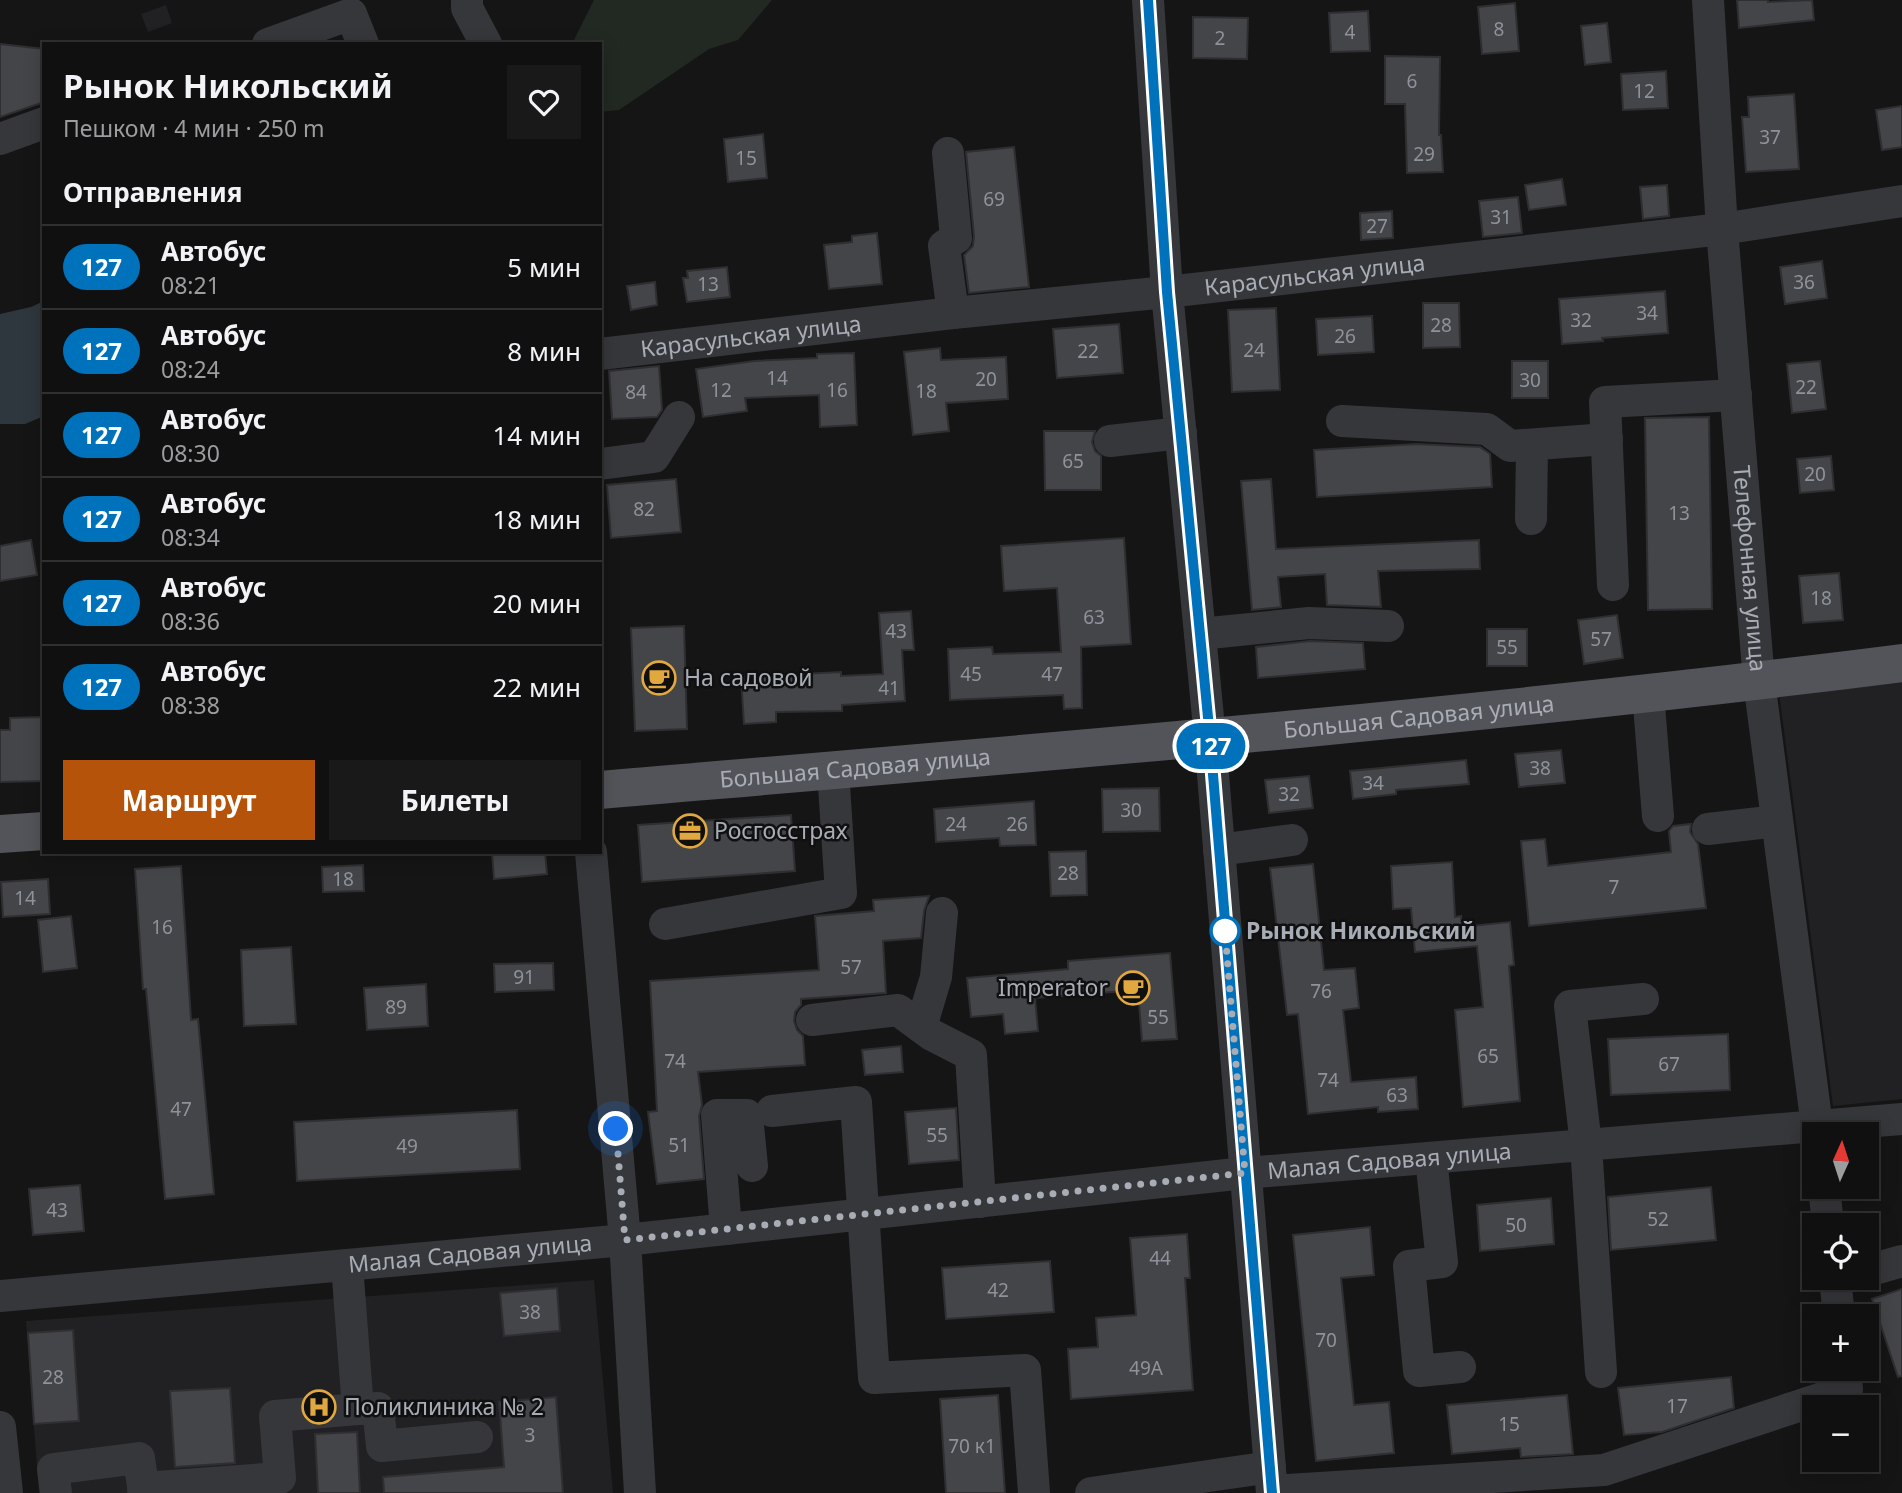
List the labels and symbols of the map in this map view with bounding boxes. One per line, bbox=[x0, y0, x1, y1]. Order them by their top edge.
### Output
house number: 8 bbox=[1494, 16, 1504, 42]
house number: 4 bbox=[1345, 19, 1356, 45]
house number: 2 bbox=[1215, 25, 1225, 51]
house number: 6 bbox=[1407, 68, 1417, 94]
house number: 12 bbox=[1633, 78, 1655, 104]
house number: 37 bbox=[1759, 124, 1781, 150]
house number: 29 bbox=[1413, 141, 1435, 167]
house number: 15 bbox=[735, 145, 757, 171]
house number: 69 bbox=[983, 186, 1005, 212]
house number: 31 bbox=[1490, 204, 1512, 230]
house number: 27 bbox=[1366, 213, 1388, 239]
street label: Карасульская улица bbox=[1202, 246, 1427, 303]
house number: 36 bbox=[1793, 269, 1815, 295]
house number: 13 bbox=[697, 271, 719, 297]
house number: 34 bbox=[1636, 300, 1658, 326]
street label: Карасульская улица bbox=[639, 307, 863, 364]
house number: 32 bbox=[1570, 307, 1592, 333]
house number: 28 bbox=[1430, 312, 1452, 338]
house number: 26 bbox=[1334, 323, 1356, 349]
house number: 24 bbox=[1243, 337, 1265, 363]
house number: 22 bbox=[1077, 338, 1099, 364]
house number: 14 bbox=[766, 365, 788, 391]
house number: 20 bbox=[975, 366, 997, 392]
house number: 30 bbox=[1519, 367, 1541, 393]
house number: 22 bbox=[1795, 374, 1817, 400]
house number: 12 bbox=[710, 377, 732, 403]
house number: 16 bbox=[826, 377, 848, 403]
house number: 18 bbox=[915, 378, 937, 404]
house number: 84 bbox=[625, 379, 647, 405]
house number: 65 bbox=[1062, 448, 1084, 474]
house number: 20 bbox=[1804, 461, 1826, 487]
street label: Телефонная улица bbox=[1726, 464, 1775, 673]
house number: 82 bbox=[633, 496, 655, 522]
house number: 13 bbox=[1668, 500, 1690, 526]
house number: 18 bbox=[1810, 585, 1832, 611]
house number: 63 bbox=[1083, 604, 1105, 630]
house number: 43 bbox=[885, 618, 907, 644]
house number: 57 bbox=[1590, 626, 1612, 652]
house number: 55 bbox=[1496, 634, 1518, 660]
cafe icon: На садовой bbox=[640, 659, 678, 697]
place label: На садовой bbox=[684, 661, 813, 693]
house number: 45 bbox=[960, 661, 982, 687]
house number: 47 bbox=[1041, 661, 1063, 687]
house number: 41 bbox=[878, 675, 900, 701]
street label: Большая Садовая улица bbox=[1282, 686, 1556, 745]
line badge: 127 bbox=[1171, 723, 1251, 769]
street label: Большая Садовая улица bbox=[718, 740, 992, 795]
house number: 38 bbox=[1529, 755, 1551, 781]
house number: 34 bbox=[1362, 770, 1384, 796]
house number: 32 bbox=[1278, 781, 1300, 807]
house number: 30 bbox=[1120, 797, 1142, 823]
house number: 24 bbox=[945, 811, 967, 837]
house number: 26 bbox=[1006, 811, 1028, 837]
office icon: Росгосстрах bbox=[671, 812, 709, 850]
place label: Росгосстрах bbox=[714, 814, 848, 846]
house number: 28 bbox=[1057, 860, 1079, 886]
house number: 18 bbox=[332, 866, 354, 892]
house number: 7 bbox=[1609, 874, 1619, 900]
house number: 14 bbox=[14, 885, 36, 911]
house number: 16 bbox=[151, 914, 173, 940]
place label: Рынок Никольский bbox=[1246, 914, 1476, 946]
marker: Рынок Никольский bbox=[1210, 916, 1240, 946]
house number: 57 bbox=[840, 954, 862, 980]
house number: 91 bbox=[513, 964, 535, 990]
cafe icon: Imperator bbox=[1114, 969, 1152, 1007]
place label: Imperator bbox=[998, 971, 1109, 1003]
house number: 76 bbox=[1310, 978, 1332, 1004]
house number: 89 bbox=[385, 994, 407, 1020]
house number: 55 bbox=[1147, 1004, 1169, 1030]
house number: 65 bbox=[1477, 1043, 1499, 1069]
house number: 74 bbox=[664, 1048, 686, 1074]
house number: 67 bbox=[1658, 1051, 1680, 1077]
house number: 74 bbox=[1317, 1067, 1339, 1093]
house number: 63 bbox=[1386, 1082, 1408, 1108]
house number: 47 bbox=[170, 1096, 192, 1122]
your location bbox=[598, 1111, 633, 1146]
house number: 55 bbox=[926, 1122, 948, 1148]
north arrow bbox=[1802, 1122, 1880, 1199]
house number: 51 bbox=[668, 1132, 690, 1158]
house number: 49 bbox=[396, 1133, 418, 1159]
street label: Малая Садовая улица bbox=[1266, 1134, 1513, 1186]
house number: 43 bbox=[46, 1197, 68, 1223]
house number: 52 bbox=[1647, 1206, 1669, 1232]
house number: 50 bbox=[1505, 1212, 1527, 1238]
street label: Малая Садовая улица bbox=[347, 1226, 593, 1280]
house number: 44 bbox=[1149, 1245, 1171, 1271]
house number: 42 bbox=[987, 1277, 1009, 1303]
house number: 38 bbox=[519, 1299, 541, 1325]
house number: 70 bbox=[1315, 1327, 1337, 1353]
house number: 49А bbox=[1129, 1355, 1164, 1381]
house number: 28 bbox=[42, 1364, 64, 1390]
hospital icon: Поликлиника № 2 bbox=[300, 1388, 338, 1426]
place label: Поликлиника № 2 bbox=[344, 1390, 544, 1422]
house number: 17 bbox=[1666, 1393, 1688, 1419]
house number: 15 bbox=[1498, 1411, 1520, 1437]
house number: 3 bbox=[525, 1422, 535, 1448]
house number: 70 к1 bbox=[948, 1433, 996, 1459]

